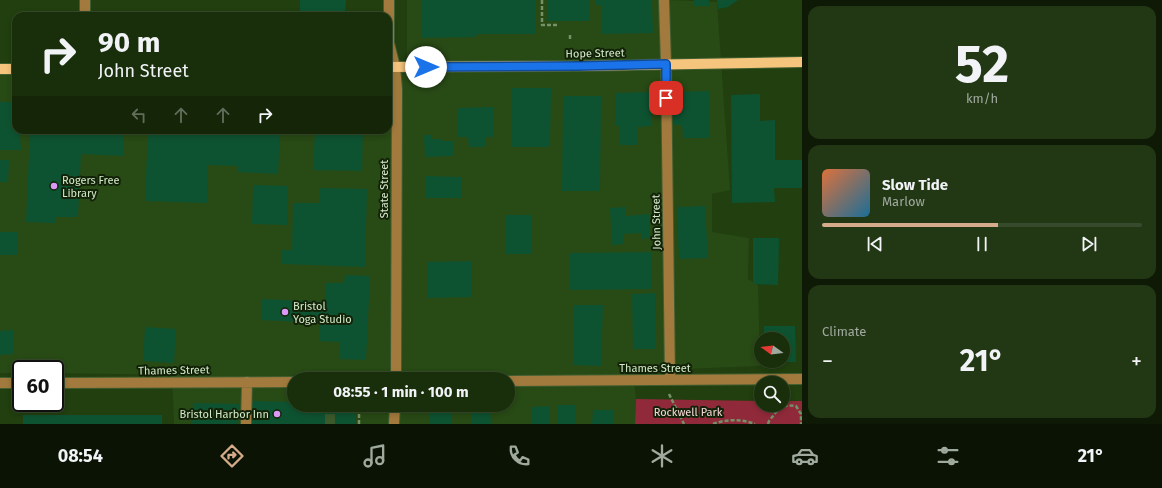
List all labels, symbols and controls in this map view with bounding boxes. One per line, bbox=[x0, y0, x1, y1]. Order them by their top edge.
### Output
text: 90 m bbox=[98, 26, 160, 59]
icon: right bbox=[32, 28, 84, 80]
text: 52 bbox=[955, 33, 1009, 96]
position arrow bbox=[405, 46, 447, 88]
street label: Hope Street bbox=[565, 46, 625, 61]
text: John Street bbox=[98, 60, 189, 82]
pin bbox=[649, 81, 683, 115]
icon: arrive bbox=[655, 87, 677, 109]
text: km/h bbox=[966, 91, 998, 106]
icon: left bbox=[128, 104, 150, 126]
icon: ahead bbox=[170, 104, 192, 126]
icon: ahead bbox=[212, 104, 234, 126]
icon: right bbox=[254, 104, 276, 126]
street label: State Street bbox=[378, 160, 391, 218]
place label: Rogers Free Library bbox=[62, 174, 120, 200]
text: Slow Tide bbox=[882, 176, 948, 194]
marker: Rogers Free Library bbox=[49, 181, 59, 191]
street label: John Street bbox=[650, 194, 663, 250]
text: Marlow bbox=[882, 194, 925, 209]
icon: previous bbox=[864, 233, 886, 255]
icon: pause bbox=[971, 233, 993, 255]
icon: next bbox=[1078, 233, 1100, 255]
place label: Bristol Yoga Studio bbox=[293, 300, 352, 326]
marker: Bristol Yoga Studio bbox=[280, 307, 290, 317]
text: Climate bbox=[822, 324, 866, 339]
north arrow bbox=[754, 332, 790, 368]
map controls bbox=[754, 332, 790, 412]
text: 21° bbox=[960, 343, 1004, 379]
text: − bbox=[822, 348, 833, 375]
text: + bbox=[1131, 348, 1142, 375]
speed limit sign: 60 bbox=[12, 360, 64, 412]
street label: Thames Street bbox=[619, 362, 691, 375]
street label: Thames Street bbox=[138, 363, 210, 378]
button: search bbox=[754, 376, 790, 412]
text: 08:55 · 1 min · 100 m bbox=[333, 383, 469, 401]
park label: Rockwell Park bbox=[654, 406, 723, 419]
place label: Bristol Harbor Inn bbox=[179, 408, 269, 421]
marker: Bristol Harbor Inn bbox=[272, 409, 282, 419]
icon: directions bbox=[218, 442, 246, 470]
icon: music bbox=[361, 442, 389, 470]
icon: phone bbox=[505, 442, 533, 470]
icon: climate bbox=[648, 442, 676, 470]
icon: car bbox=[791, 442, 819, 470]
icon: filters bbox=[934, 442, 962, 470]
text: 08:54 bbox=[58, 445, 103, 467]
text: 21° bbox=[1078, 445, 1104, 467]

